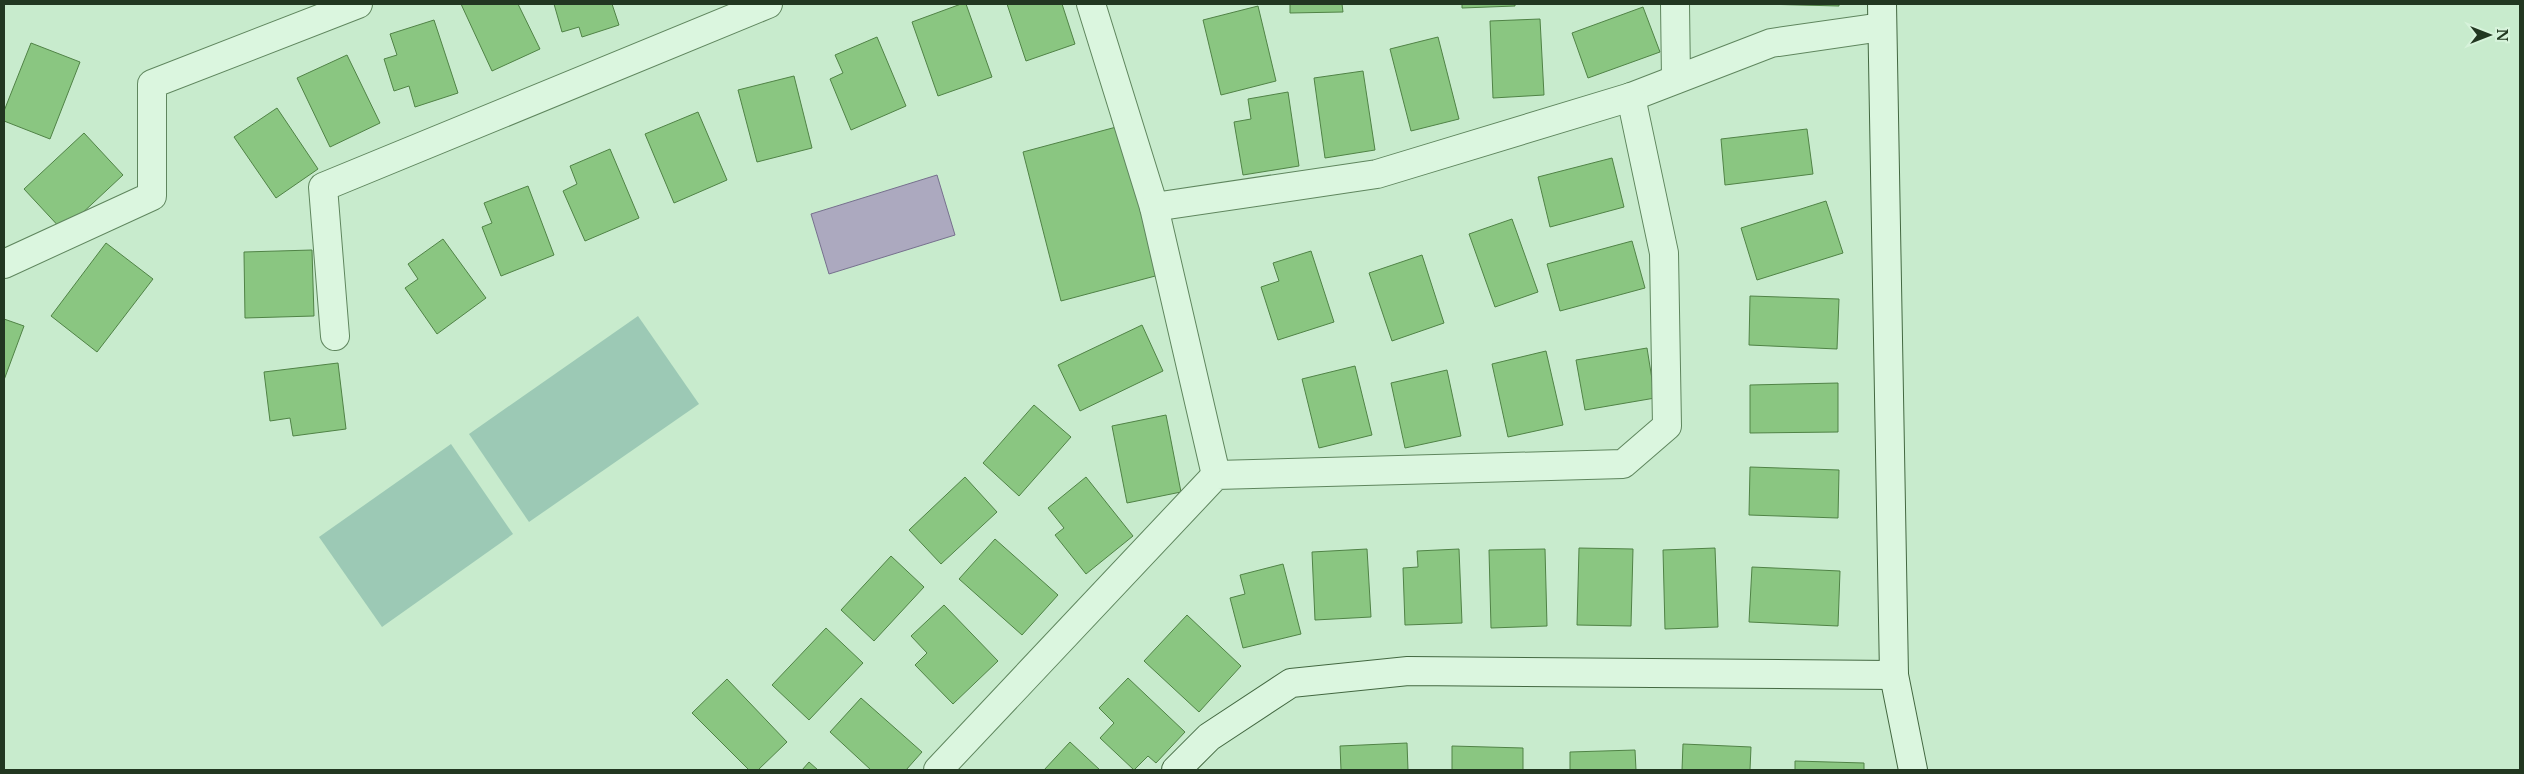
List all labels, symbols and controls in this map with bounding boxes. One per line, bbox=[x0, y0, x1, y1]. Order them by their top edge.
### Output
north arrow bbox=[2464, 10, 2514, 60]
text: N bbox=[2493, 28, 2511, 42]

